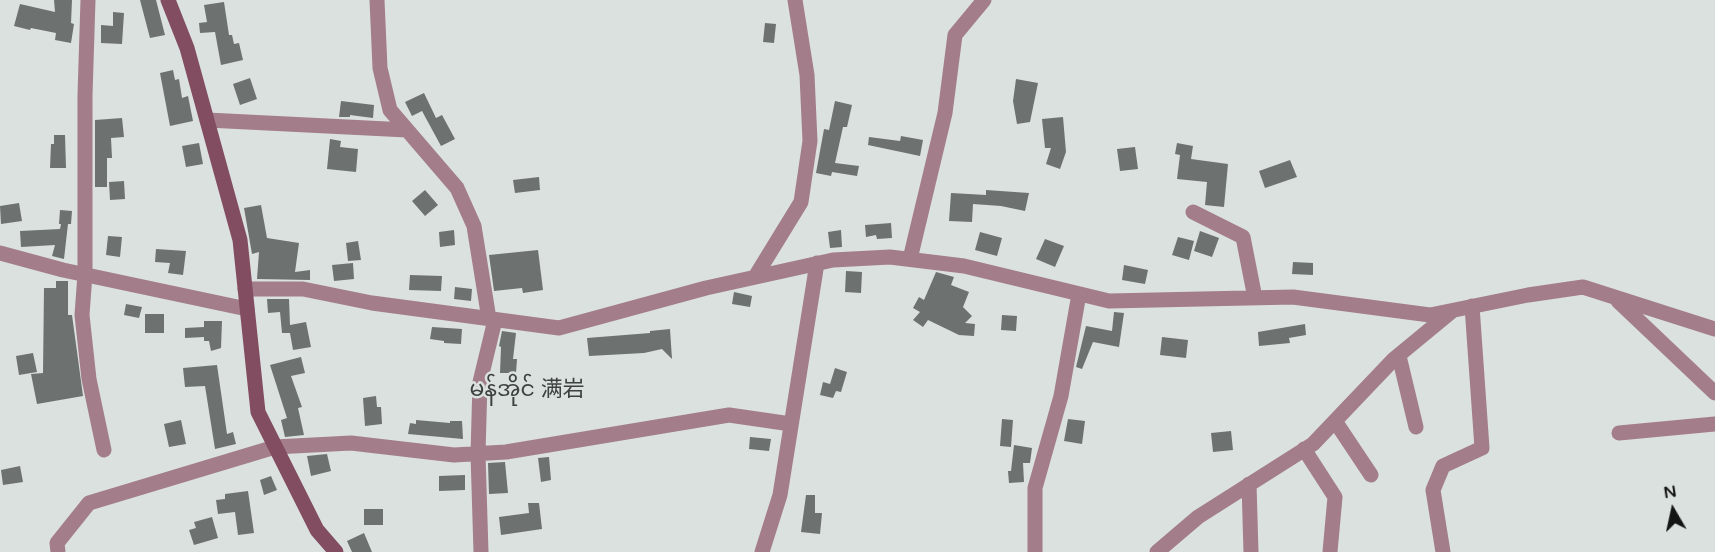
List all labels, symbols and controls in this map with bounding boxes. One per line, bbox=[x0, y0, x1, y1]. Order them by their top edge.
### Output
district label: မန်အိုင် 满岩 bbox=[470, 377, 584, 403]
north arrow bbox=[1643, 480, 1703, 540]
text: N bbox=[1662, 481, 1678, 503]

